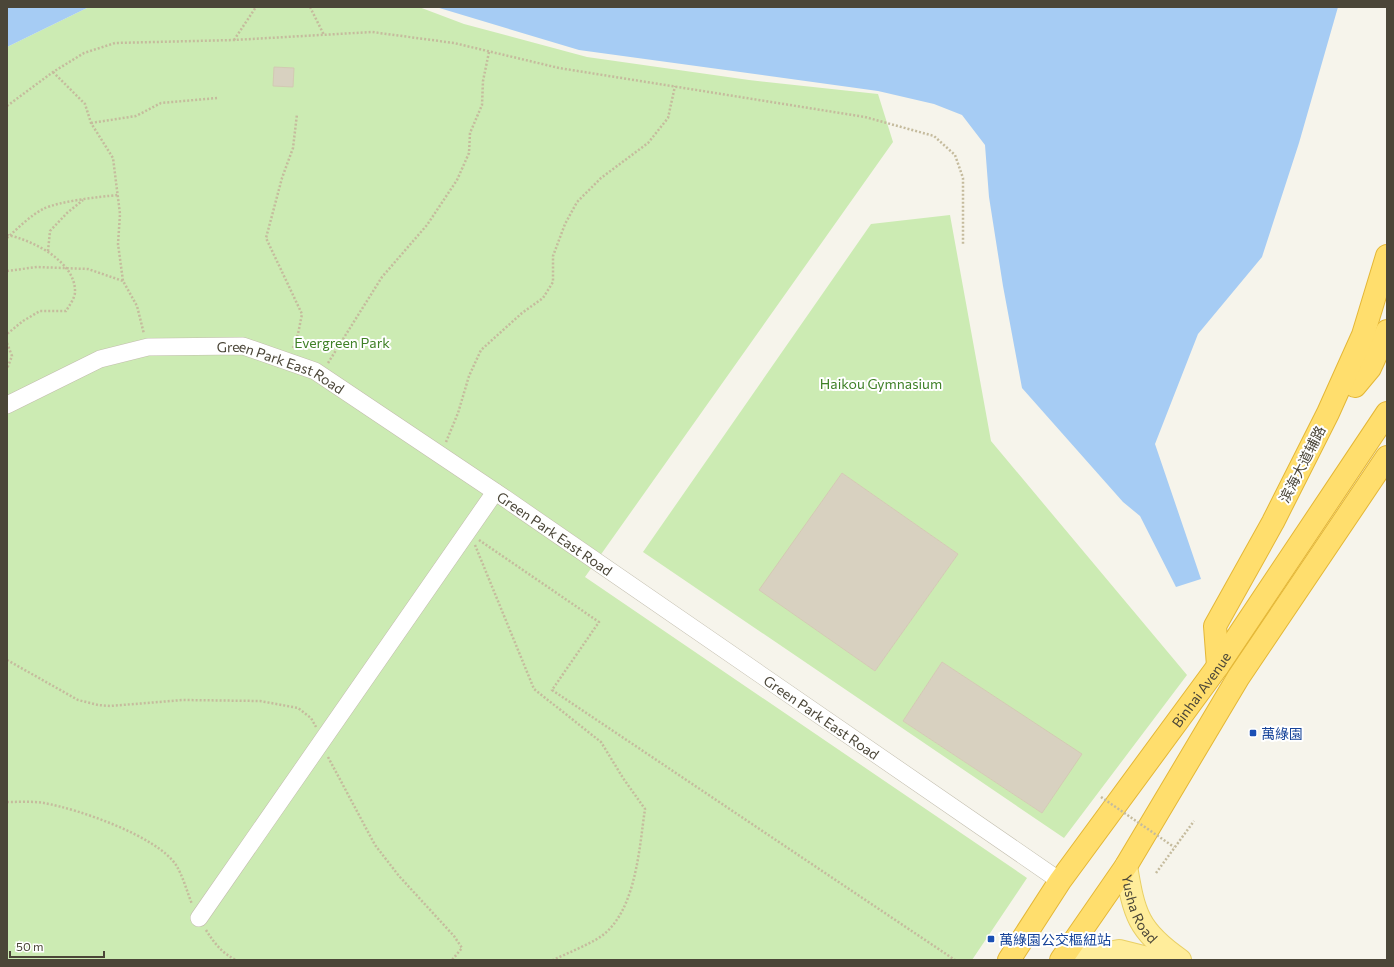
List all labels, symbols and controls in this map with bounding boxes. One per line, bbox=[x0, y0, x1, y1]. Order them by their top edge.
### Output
park label: Evergreen Park bbox=[294, 334, 390, 351]
street label: Green Park East Road bbox=[217, 337, 348, 397]
park label: Haikou Gymnasium bbox=[820, 375, 942, 392]
street label: 滨海大道辅路 bbox=[1275, 423, 1329, 505]
street label: Green Park East Road bbox=[494, 487, 616, 579]
street label: Binhai Avenue bbox=[1168, 648, 1234, 730]
street label: Green Park East Road bbox=[761, 671, 883, 762]
place label: 萬綠園 bbox=[1261, 725, 1303, 742]
marker: 萬綠園 bbox=[1248, 728, 1258, 738]
street label: Yusha Road bbox=[1119, 873, 1162, 946]
place label: 萬綠園公交樞紐站 bbox=[999, 931, 1111, 948]
scale bar bbox=[10, 933, 104, 959]
marker: 萬綠園公交樞紐站 bbox=[986, 934, 996, 944]
text: 50 m bbox=[16, 939, 44, 953]

